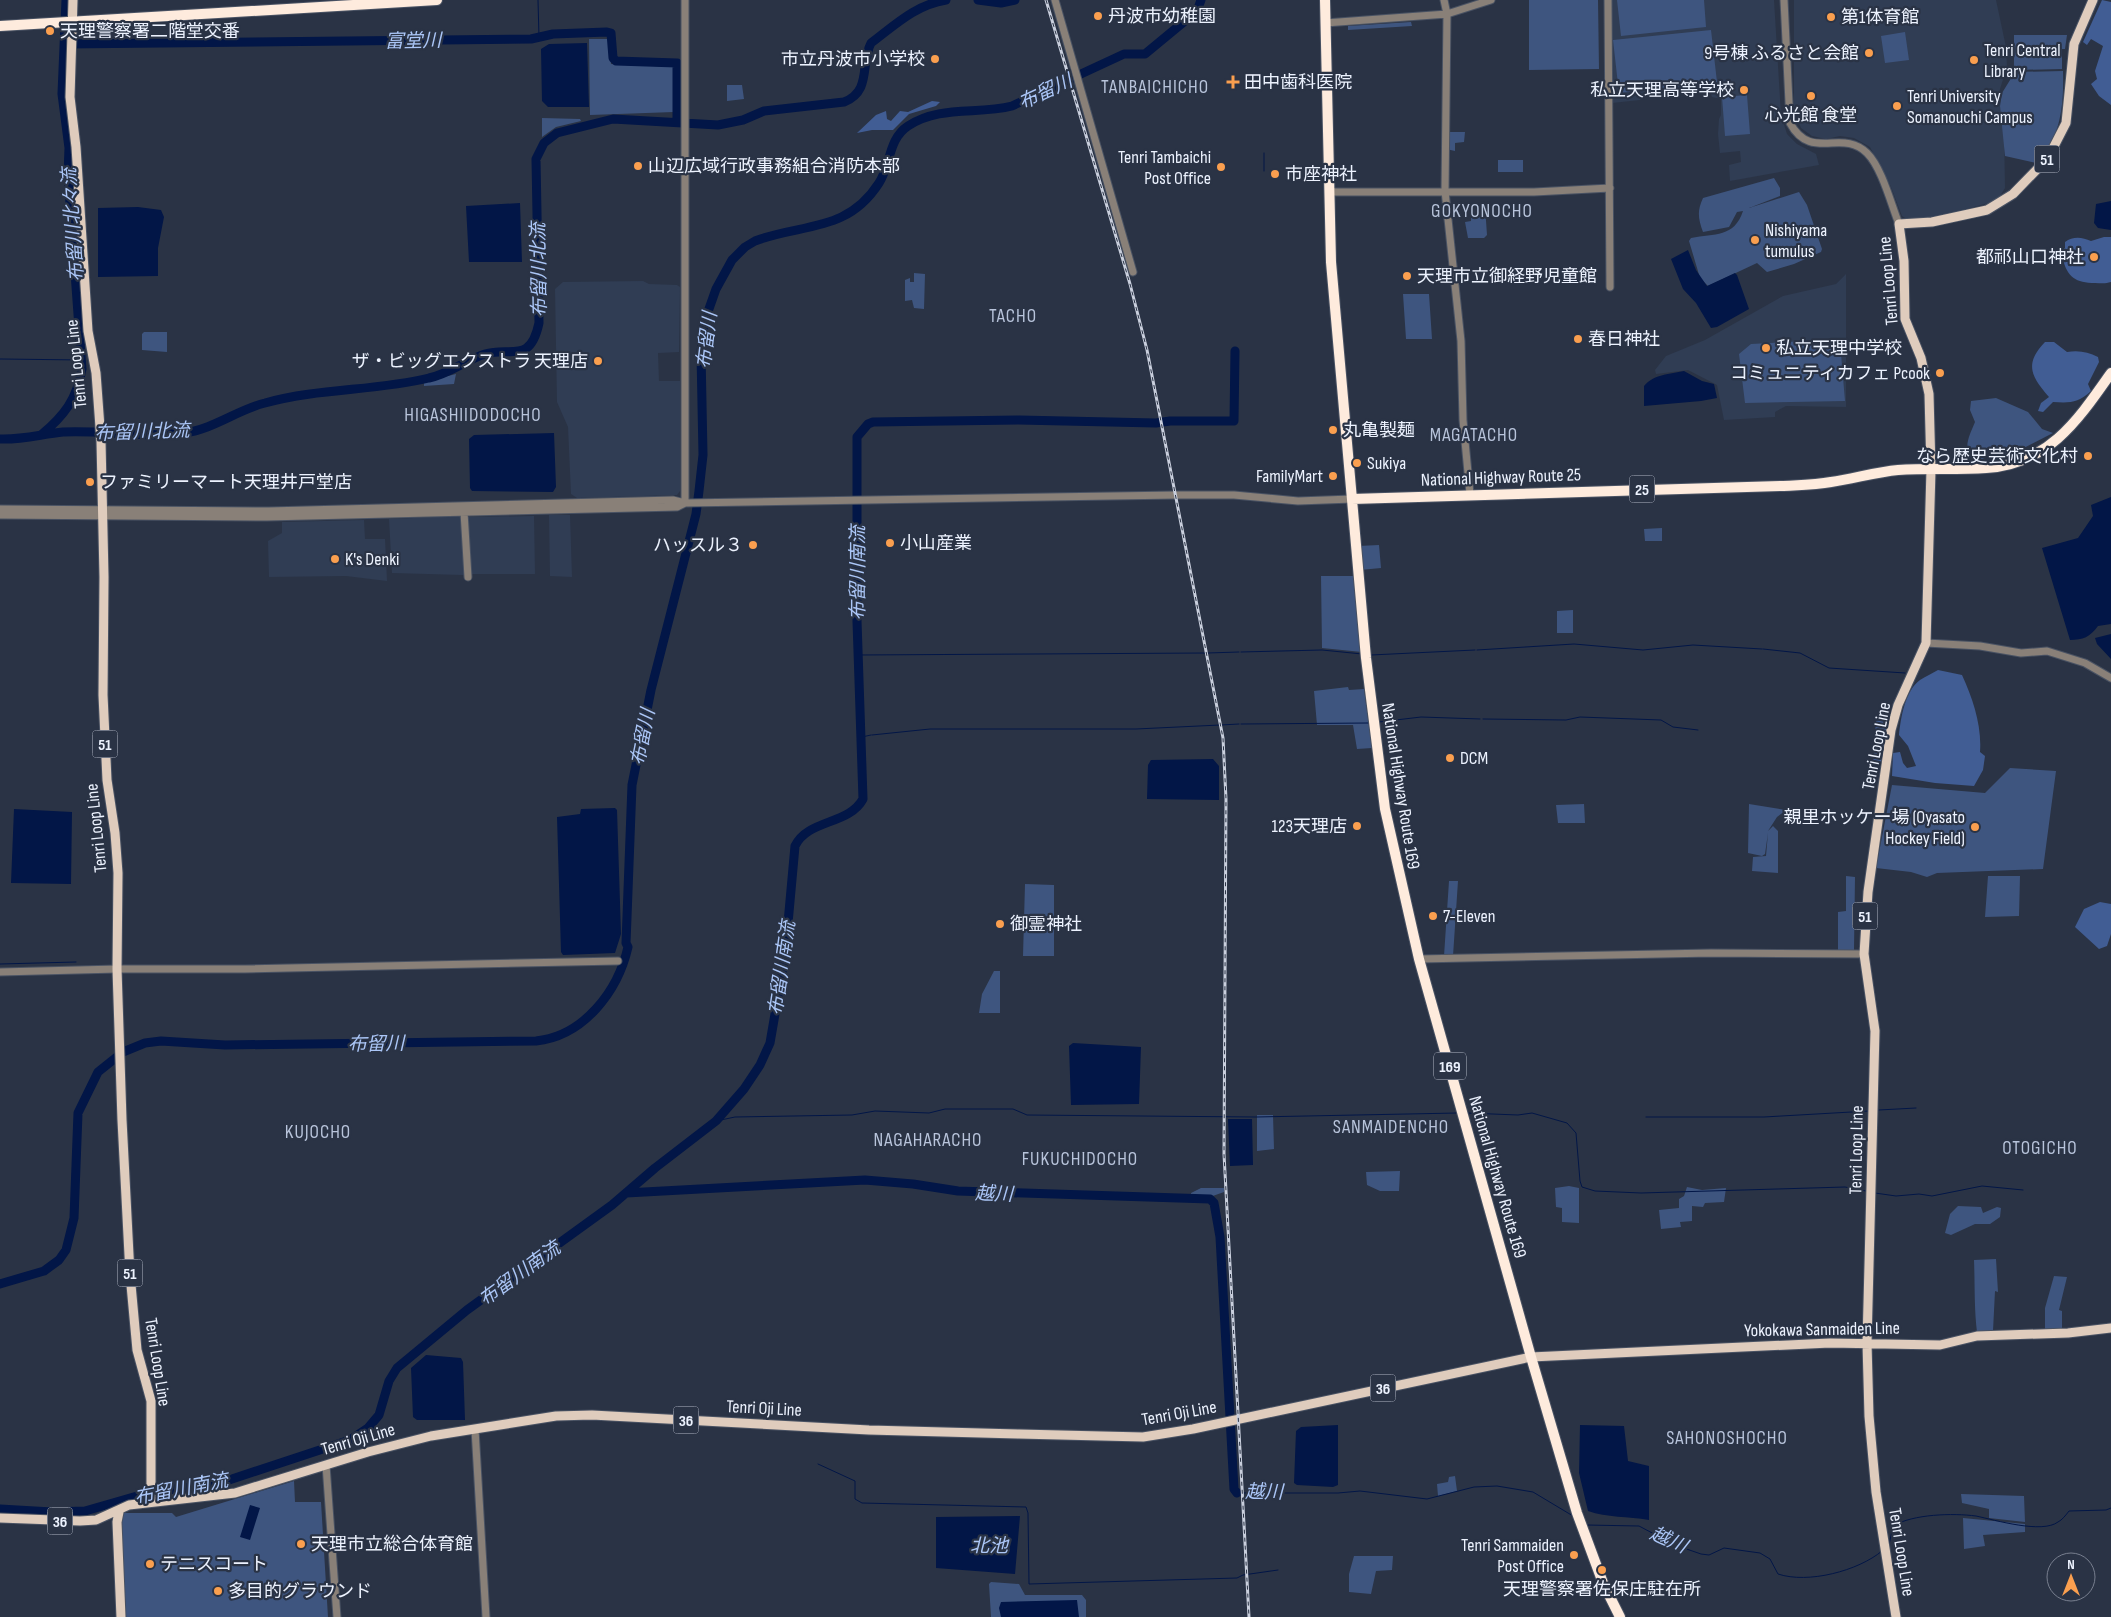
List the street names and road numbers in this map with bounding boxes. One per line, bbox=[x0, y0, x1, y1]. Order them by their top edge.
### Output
road number: 51 bbox=[2034, 146, 2060, 172]
street label: Tenri Loop Line bbox=[1874, 236, 1903, 326]
street label: Tenri Loop Line bbox=[61, 319, 92, 409]
street label: National Highway Route 25 bbox=[1421, 464, 1581, 491]
road number: 25 bbox=[1630, 476, 1654, 502]
street label: Tenri Loop Line bbox=[1858, 700, 1895, 792]
street label: National Highway Route 169 bbox=[1377, 702, 1424, 871]
road number: 51 bbox=[92, 731, 118, 758]
street label: Tenri Loop Line bbox=[81, 783, 112, 873]
road number: 51 bbox=[1852, 902, 1878, 929]
road number: 169 bbox=[1434, 1052, 1466, 1080]
street label: National Highway Route 169 bbox=[1464, 1094, 1531, 1261]
street label: Tenri Loop Line bbox=[1845, 1105, 1868, 1195]
road number: 51 bbox=[118, 1260, 142, 1286]
street label: Tenri Loop Line bbox=[140, 1316, 175, 1408]
street label: Yokokawa Sanmaiden Line bbox=[1744, 1318, 1900, 1341]
road number: 36 bbox=[1370, 1375, 1396, 1402]
street label: Tenri Oji Line bbox=[726, 1396, 802, 1421]
street label: Tenri Oji Line bbox=[1140, 1397, 1218, 1430]
road number: 36 bbox=[674, 1406, 698, 1434]
street label: Tenri Oji Line bbox=[319, 1419, 397, 1460]
street label: Tenri Loop Line bbox=[1884, 1506, 1919, 1598]
road number: 36 bbox=[48, 1508, 72, 1534]

